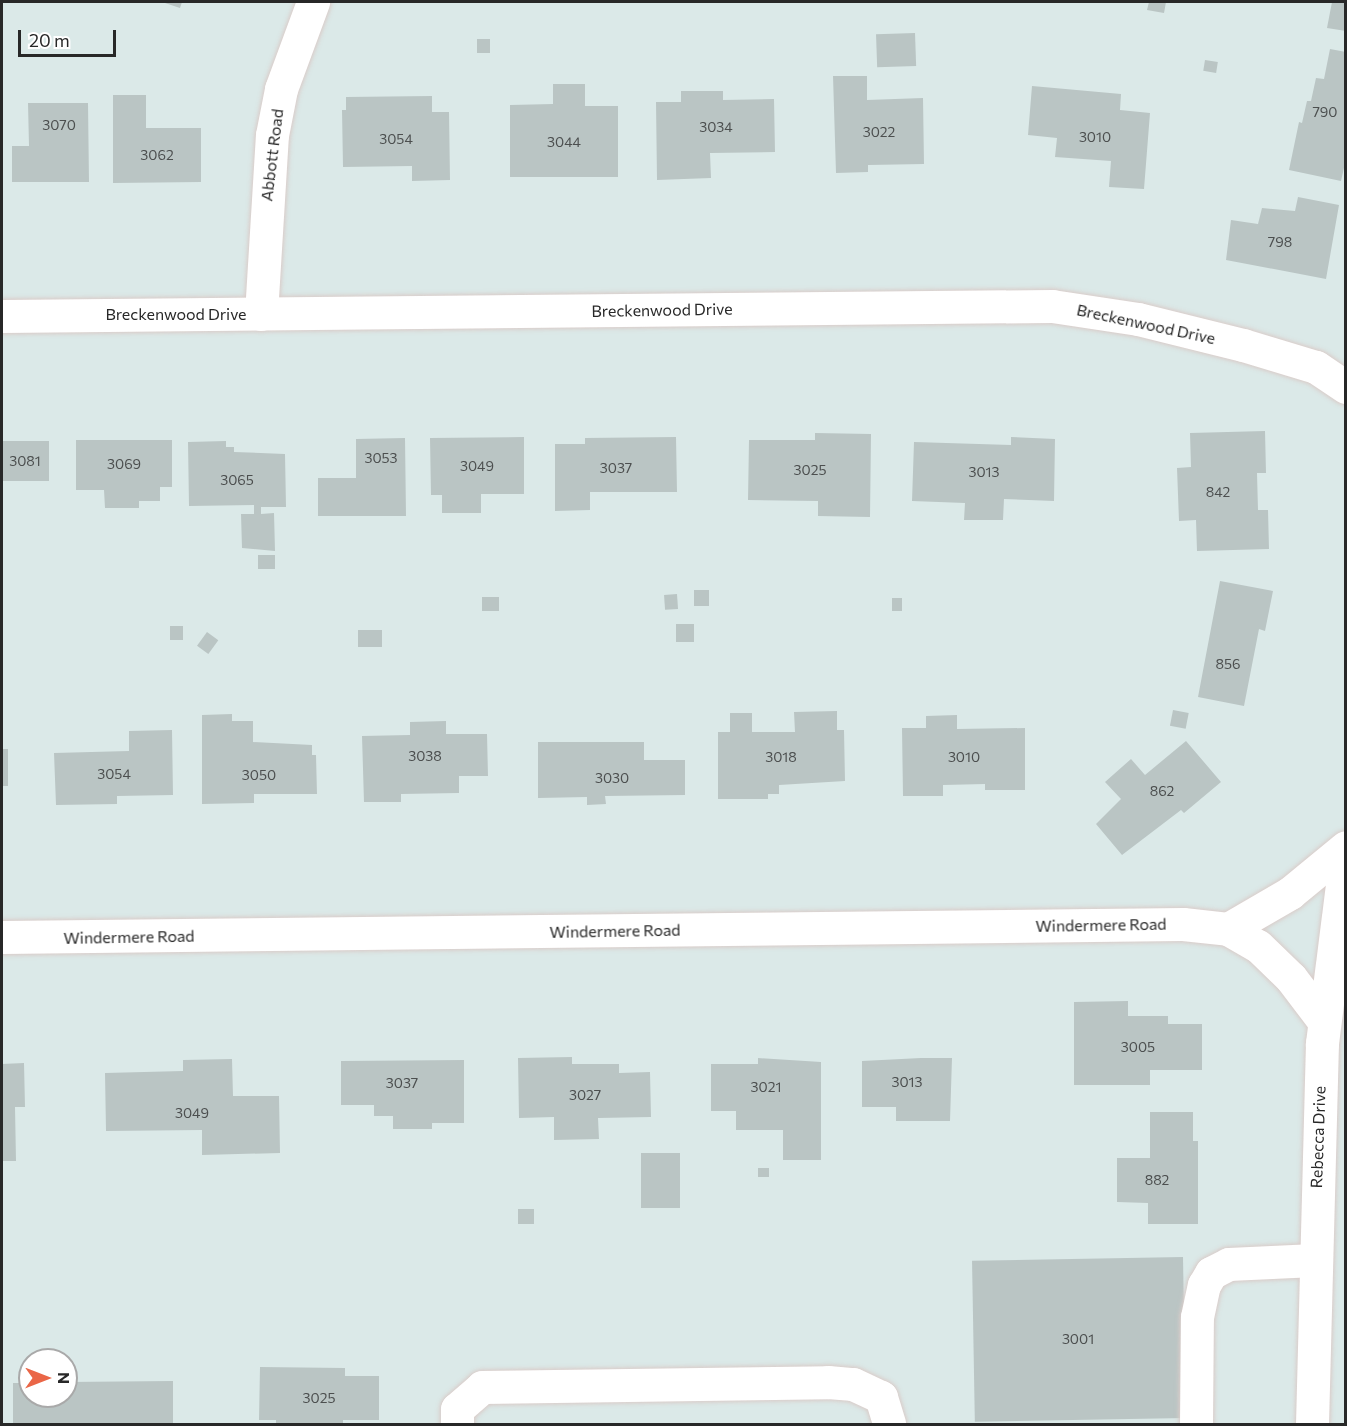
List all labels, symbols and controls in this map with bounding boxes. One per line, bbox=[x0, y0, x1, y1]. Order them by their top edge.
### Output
scale bar bbox=[21, 18, 118, 56]
text: 20 m bbox=[29, 29, 70, 51]
house number: 790 bbox=[1313, 104, 1337, 120]
street label: Abbott Road bbox=[257, 108, 287, 202]
house number: 3070 bbox=[42, 117, 76, 133]
house number: 3034 bbox=[699, 119, 733, 135]
house number: 3022 bbox=[863, 124, 895, 140]
house number: 3010 bbox=[1079, 129, 1111, 145]
house number: 3054 bbox=[379, 131, 413, 147]
house number: 3044 bbox=[547, 134, 581, 150]
house number: 3062 bbox=[140, 147, 174, 163]
house number: 798 bbox=[1268, 234, 1292, 250]
street label: Breckenwood Drive bbox=[591, 299, 733, 321]
street label: Breckenwood Drive bbox=[1075, 300, 1217, 348]
street label: Breckenwood Drive bbox=[105, 304, 247, 324]
house number: 3053 bbox=[364, 450, 398, 466]
house number: 3081 bbox=[9, 453, 41, 469]
house number: 3069 bbox=[107, 456, 141, 472]
house number: 3049 bbox=[460, 458, 494, 474]
house number: 3037 bbox=[600, 460, 632, 476]
house number: 3025 bbox=[794, 462, 826, 478]
house number: 3013 bbox=[968, 464, 1000, 480]
house number: 3065 bbox=[220, 472, 254, 488]
house number: 842 bbox=[1206, 484, 1230, 500]
house number: 856 bbox=[1215, 656, 1241, 672]
house number: 3038 bbox=[408, 748, 442, 764]
house number: 3018 bbox=[765, 749, 797, 765]
house number: 3010 bbox=[948, 749, 980, 765]
house number: 3054 bbox=[97, 766, 131, 782]
house number: 3050 bbox=[242, 767, 276, 783]
house number: 3030 bbox=[595, 770, 629, 786]
house number: 862 bbox=[1150, 783, 1174, 799]
street label: Windermere Road bbox=[1035, 914, 1167, 936]
street label: Windermere Road bbox=[549, 920, 681, 942]
street label: Windermere Road bbox=[63, 926, 195, 948]
house number: 3005 bbox=[1121, 1039, 1155, 1055]
house number: 3013 bbox=[891, 1074, 923, 1090]
house number: 3037 bbox=[386, 1075, 418, 1091]
house number: 3021 bbox=[751, 1079, 781, 1095]
street label: Rebecca Drive bbox=[1307, 1085, 1329, 1189]
house number: 3027 bbox=[569, 1087, 601, 1103]
house number: 3049 bbox=[175, 1105, 209, 1121]
house number: 882 bbox=[1145, 1172, 1169, 1188]
house number: 3001 bbox=[1062, 1331, 1094, 1347]
north arrow bbox=[18, 1348, 78, 1408]
text: N bbox=[55, 1372, 74, 1384]
house number: 3025 bbox=[303, 1390, 335, 1406]

